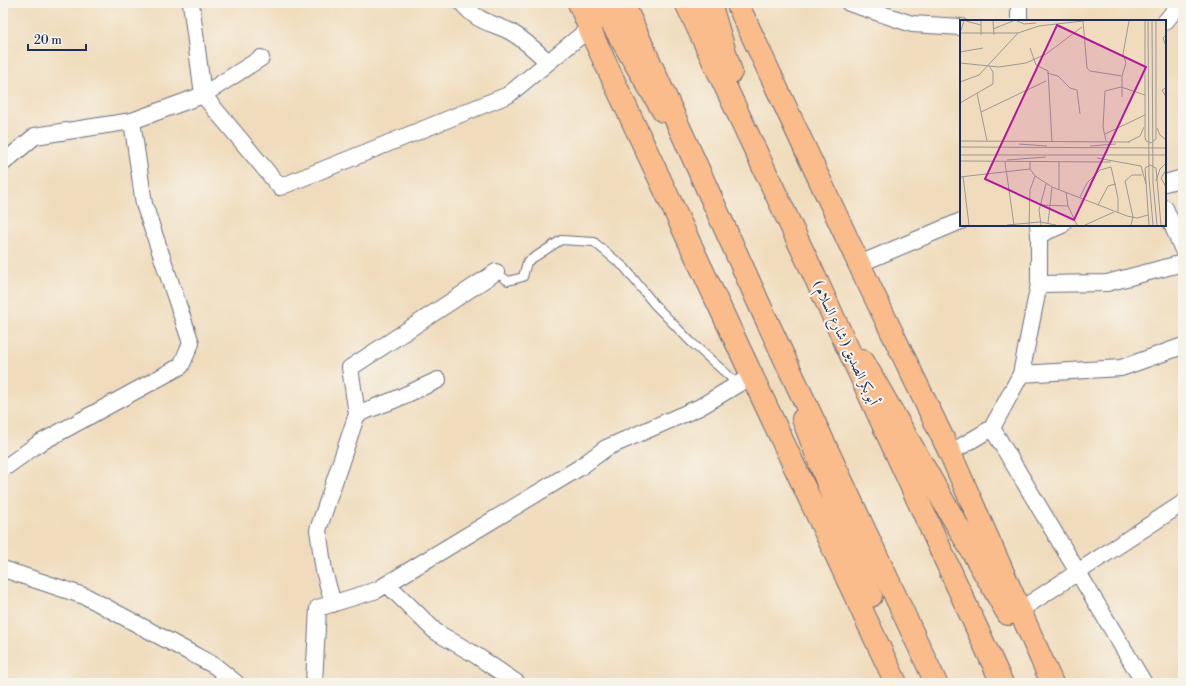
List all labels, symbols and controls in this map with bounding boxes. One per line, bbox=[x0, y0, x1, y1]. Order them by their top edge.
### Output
inset map bbox=[960, 20, 1166, 226]
scale bar bbox=[28, 26, 86, 52]
text: 20 m bbox=[34, 33, 62, 48]
street label: ( شارع السلام ) أبو بكر الصديق bbox=[805, 277, 884, 410]

